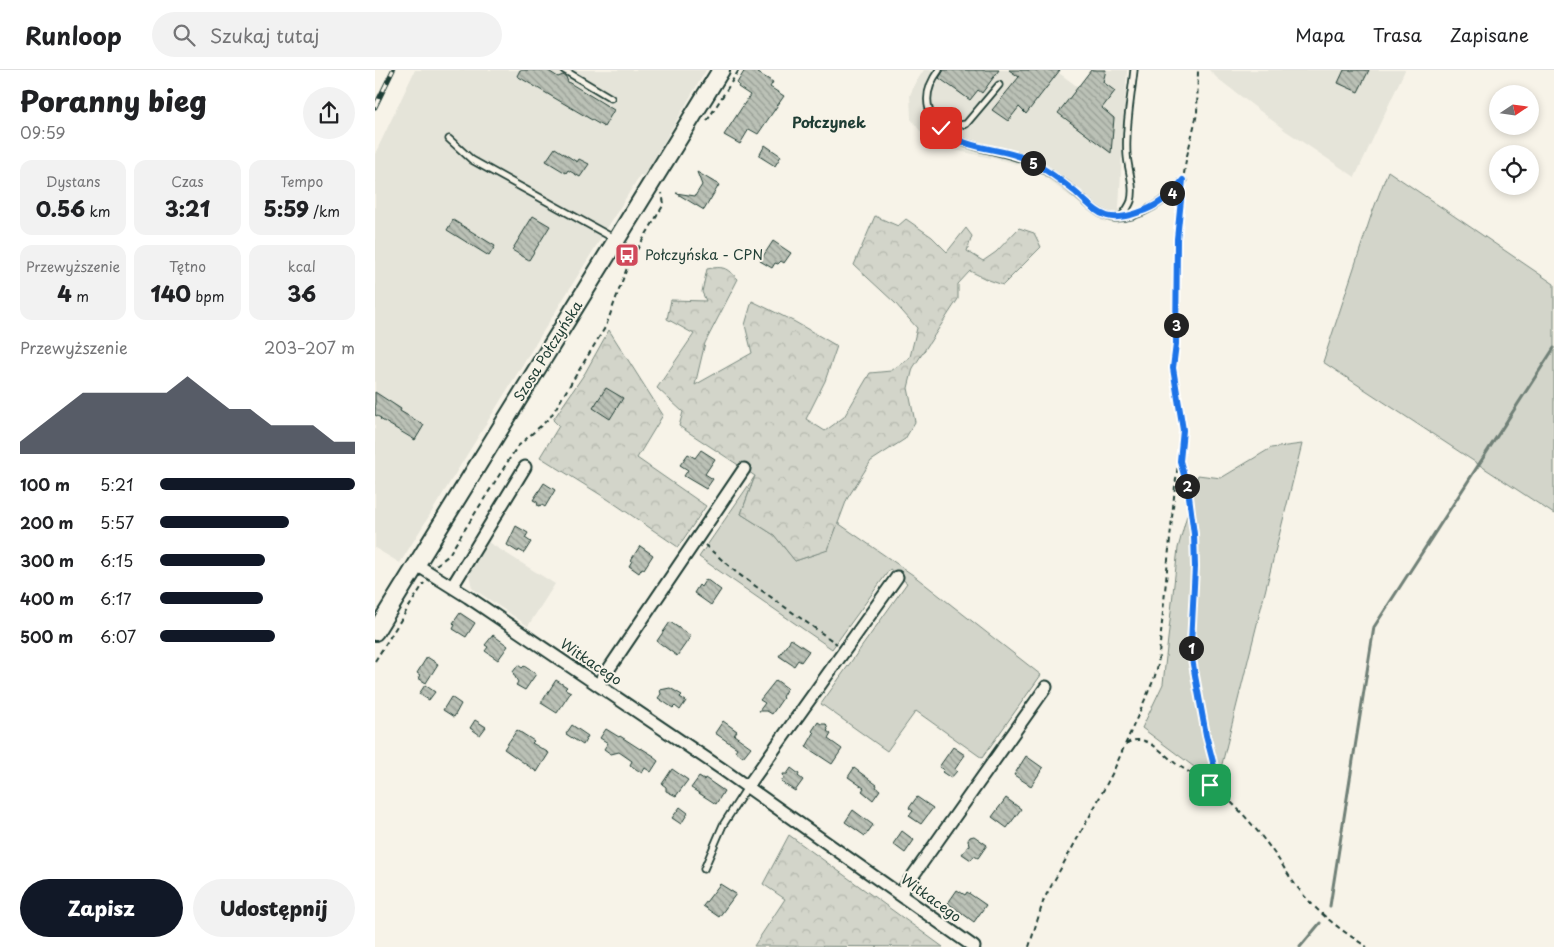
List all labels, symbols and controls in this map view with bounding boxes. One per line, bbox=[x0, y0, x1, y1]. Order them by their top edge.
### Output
search box bbox=[152, 12, 502, 57]
text: Runloop bbox=[25, 17, 122, 53]
icon: search bbox=[170, 21, 198, 49]
text: Szukaj tutaj bbox=[210, 21, 319, 49]
text: Mapa bbox=[1295, 21, 1345, 48]
text: Trasa bbox=[1373, 21, 1422, 48]
text: Zapisane bbox=[1450, 21, 1529, 48]
text: Poranny bieg bbox=[20, 79, 207, 122]
north arrow bbox=[1489, 85, 1539, 135]
map controls bbox=[1489, 85, 1539, 195]
button: share bbox=[303, 87, 355, 139]
pin bbox=[920, 107, 962, 149]
district label: Połczynek bbox=[792, 110, 866, 133]
icon: check bbox=[927, 114, 955, 142]
text: 09:59 bbox=[20, 120, 66, 144]
button: locate bbox=[1489, 145, 1539, 195]
pin: 5 bbox=[1021, 150, 1045, 176]
text: 5 bbox=[1029, 153, 1038, 174]
text: Dystans bbox=[46, 171, 101, 192]
text: Czas bbox=[171, 171, 204, 192]
text: Tempo bbox=[280, 171, 323, 192]
pin: 4 bbox=[1159, 180, 1185, 206]
text: 4 bbox=[1168, 183, 1177, 204]
text: 0.56 bbox=[36, 192, 85, 224]
text: 3:21 bbox=[165, 192, 210, 224]
text: 5:59 bbox=[264, 192, 309, 224]
text: km bbox=[85, 201, 111, 222]
text: /km bbox=[309, 201, 340, 222]
bus stop icon: Połczyńska - CPN bbox=[614, 242, 640, 268]
place label: Połczyńska - CPN bbox=[645, 244, 763, 265]
text: Przewyższenie bbox=[26, 256, 120, 277]
text: Tętno bbox=[169, 256, 206, 277]
text: kcal bbox=[288, 256, 316, 277]
text: 4 bbox=[57, 277, 72, 309]
text: 140 bbox=[151, 277, 191, 309]
text: 36 bbox=[288, 277, 316, 309]
text: m bbox=[72, 286, 89, 307]
text: bpm bbox=[191, 286, 224, 307]
street label: Szosa Połczyńska bbox=[508, 296, 587, 405]
pin: 3 bbox=[1163, 312, 1189, 338]
text: 3 bbox=[1172, 315, 1181, 336]
text: Przewyższenie bbox=[20, 335, 128, 359]
text: 203–207 m bbox=[264, 335, 355, 359]
text: 100 m bbox=[20, 472, 70, 496]
text: 5:21 bbox=[100, 472, 133, 496]
pin: 2 bbox=[1175, 474, 1199, 498]
text: 2 bbox=[1183, 476, 1192, 497]
text: 200 m bbox=[20, 510, 74, 534]
text: 5:57 bbox=[100, 510, 134, 534]
text: 300 m bbox=[20, 548, 74, 572]
text: 6:15 bbox=[100, 548, 133, 572]
text: 400 m bbox=[20, 586, 74, 610]
text: 6:17 bbox=[100, 586, 132, 610]
text: 500 m bbox=[20, 624, 73, 648]
text: 6:07 bbox=[100, 624, 136, 648]
street label: Witkacego bbox=[556, 633, 627, 690]
pin: 1 bbox=[1179, 636, 1203, 660]
text: 1 bbox=[1188, 638, 1195, 659]
pin bbox=[1189, 764, 1231, 806]
icon: arrive bbox=[1196, 771, 1224, 799]
street label: Witkacego bbox=[897, 868, 966, 927]
button: Zapisz bbox=[20, 879, 183, 937]
button: Udostępnij bbox=[193, 879, 355, 937]

